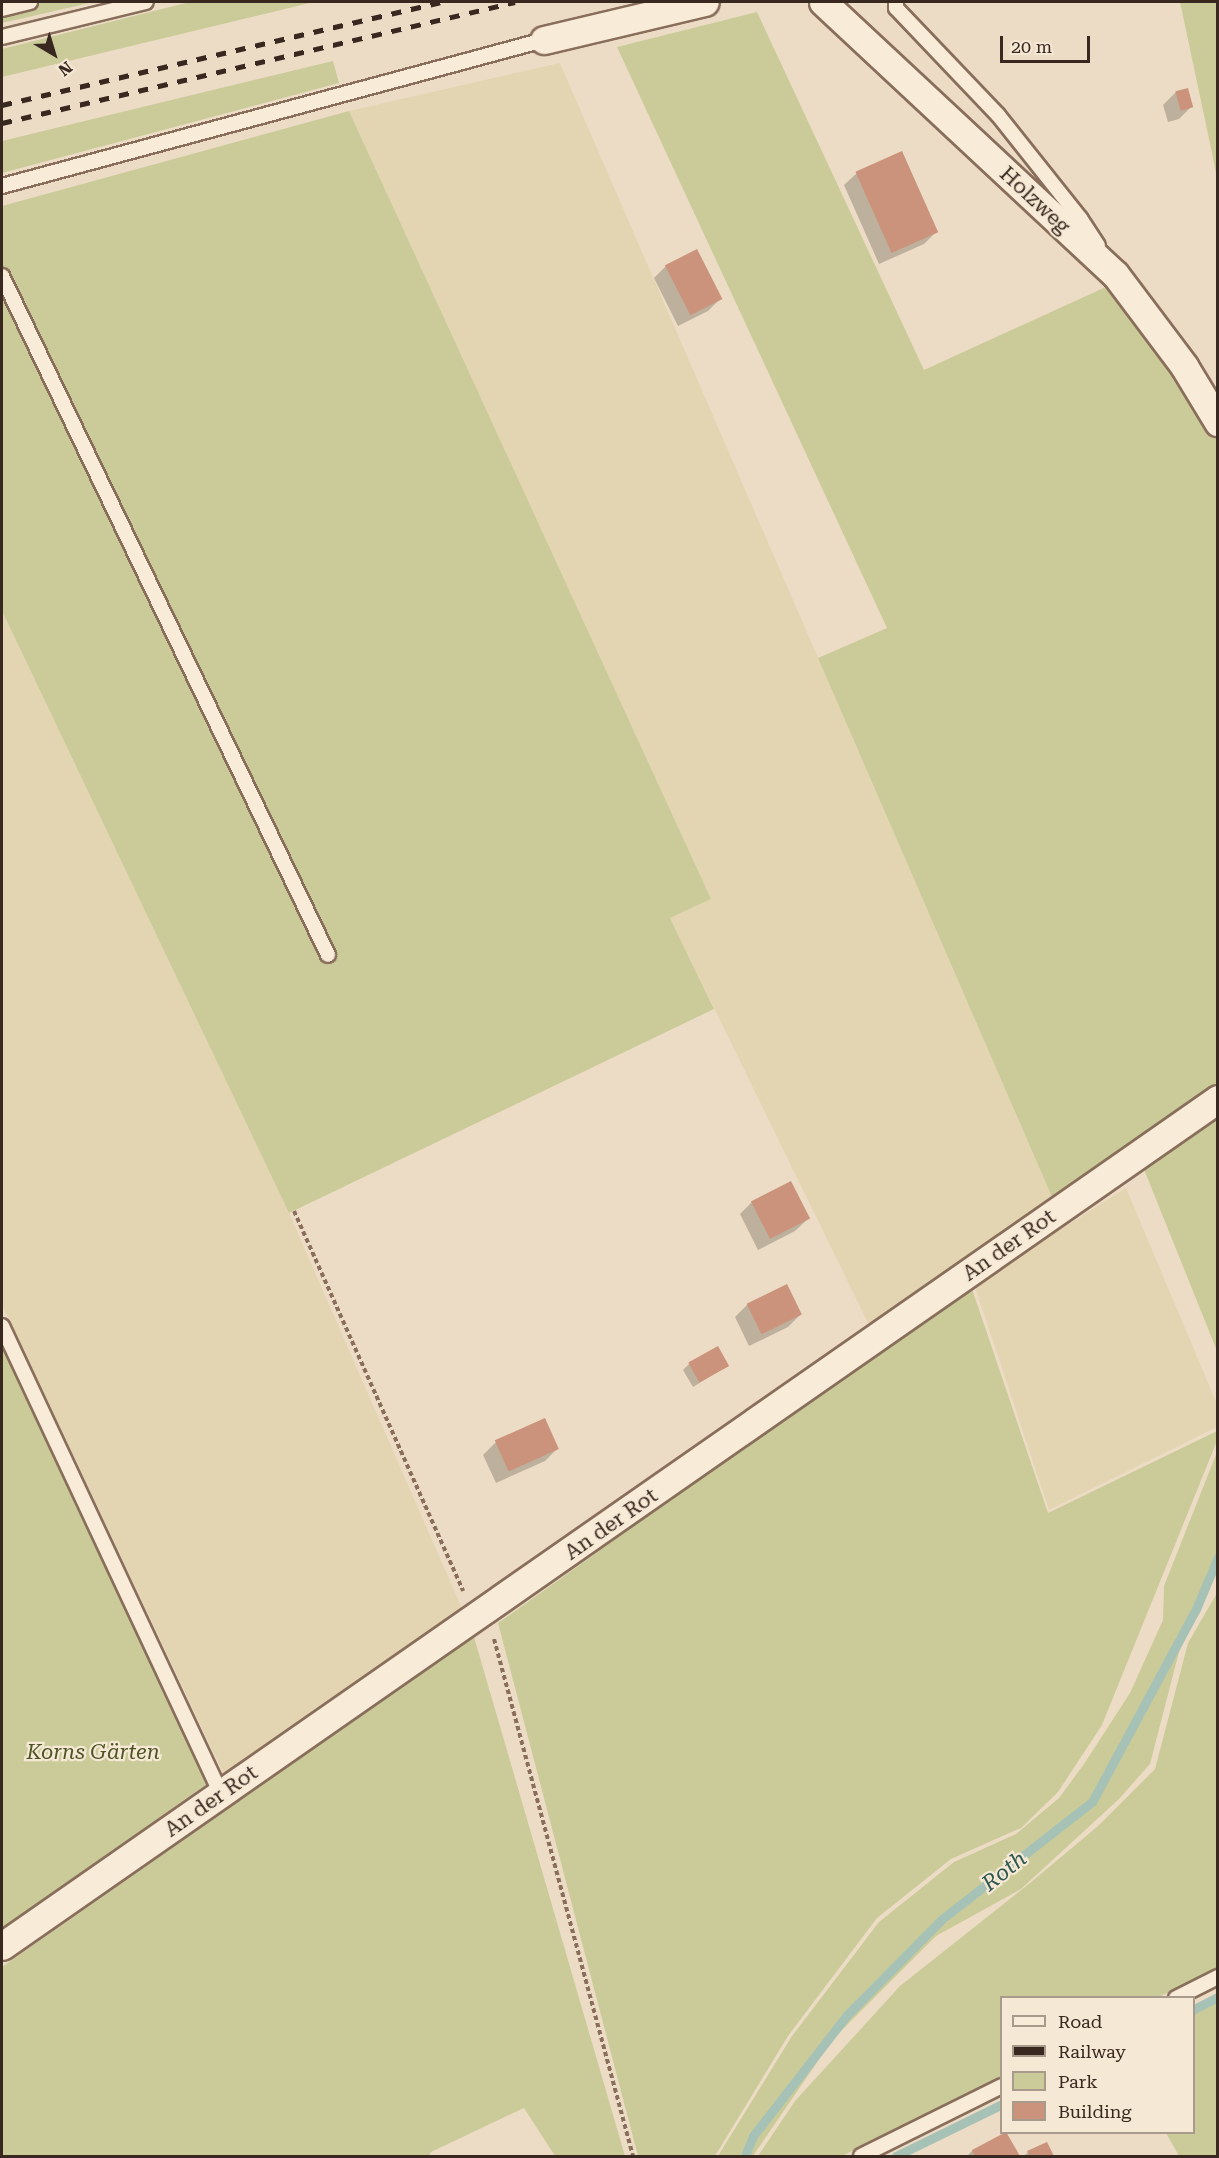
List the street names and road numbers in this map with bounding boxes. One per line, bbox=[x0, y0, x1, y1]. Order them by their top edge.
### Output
street label: Holzweg bbox=[995, 161, 1075, 239]
street label: An der Rot bbox=[958, 1204, 1060, 1286]
street label: An der Rot bbox=[560, 1483, 662, 1565]
street label: An der Rot bbox=[160, 1760, 262, 1842]

